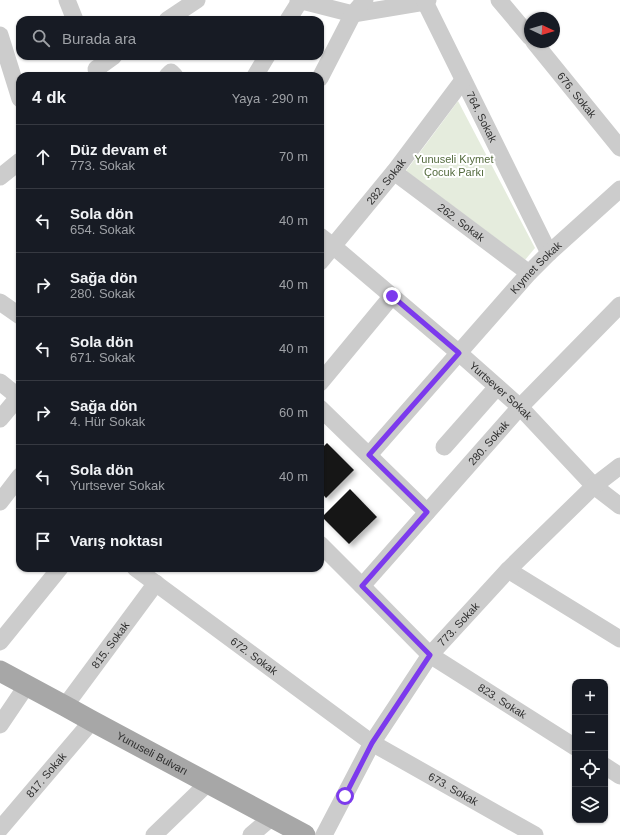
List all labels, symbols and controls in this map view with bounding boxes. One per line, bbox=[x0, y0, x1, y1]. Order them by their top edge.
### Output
north arrow bbox=[524, 12, 560, 48]
search box bbox=[16, 16, 324, 60]
icon: search bbox=[30, 27, 52, 49]
text: Burada ara bbox=[62, 30, 136, 47]
street label: 676. Sokak bbox=[555, 70, 599, 120]
text: 4 dk bbox=[32, 88, 66, 107]
street label: 764. Sokak bbox=[464, 89, 499, 145]
text: Yaya · 290 m bbox=[232, 91, 308, 106]
text: Düz devam et bbox=[70, 141, 167, 158]
icon: ahead bbox=[32, 146, 54, 168]
text: 70 m bbox=[279, 149, 308, 164]
park label: Yunuseli Kıymet Çocuk Parkı bbox=[415, 153, 493, 178]
street label: 282. Sokak bbox=[364, 156, 408, 207]
text: 773. Sokak bbox=[70, 158, 135, 173]
street label: 262. Sokak bbox=[436, 201, 487, 244]
text: Sola dön bbox=[70, 205, 133, 222]
icon: left bbox=[32, 210, 54, 232]
text: 40 m bbox=[279, 213, 308, 228]
text: 654. Sokak bbox=[70, 222, 135, 237]
street label: Kıymet Sokak bbox=[508, 239, 564, 296]
text: Sağa dön bbox=[70, 269, 138, 286]
icon: right bbox=[32, 274, 54, 296]
text: 40 m bbox=[279, 277, 308, 292]
text: 280. Sokak bbox=[70, 286, 135, 301]
route end bbox=[383, 287, 401, 305]
text: Sola dön bbox=[70, 333, 133, 350]
icon: left bbox=[32, 338, 54, 360]
text: 40 m bbox=[279, 341, 308, 356]
text: 671. Sokak bbox=[70, 350, 135, 365]
street label: Yurtsever Sokak bbox=[467, 359, 535, 422]
text: Sağa dön bbox=[70, 397, 138, 414]
icon: right bbox=[32, 402, 54, 424]
text: 60 m bbox=[279, 405, 308, 420]
text: 4. Hür Sokak bbox=[70, 414, 145, 429]
street label: 280. Sokak bbox=[466, 418, 511, 467]
text: Sola dön bbox=[70, 461, 133, 478]
icon: left bbox=[32, 466, 54, 488]
text: 40 m bbox=[279, 469, 308, 484]
text: Yurtsever Sokak bbox=[70, 478, 165, 493]
icon: arrive bbox=[32, 530, 54, 552]
text: Varış noktası bbox=[70, 532, 163, 549]
street label: 773. Sokak bbox=[435, 599, 482, 649]
street label: 815. Sokak bbox=[89, 619, 132, 671]
street label: 672. Sokak bbox=[228, 635, 280, 677]
map controls bbox=[572, 679, 608, 823]
button: + bbox=[572, 679, 608, 715]
street label: 823. Sokak bbox=[476, 681, 529, 721]
button: − bbox=[572, 715, 608, 751]
street label: Yunuseli Bulvarı bbox=[115, 729, 190, 777]
street label: 817. Sokak bbox=[24, 750, 69, 800]
button: locate bbox=[572, 751, 608, 787]
street label: 673. Sokak bbox=[426, 770, 481, 808]
route start bbox=[336, 787, 354, 805]
button: layers bbox=[572, 787, 608, 823]

